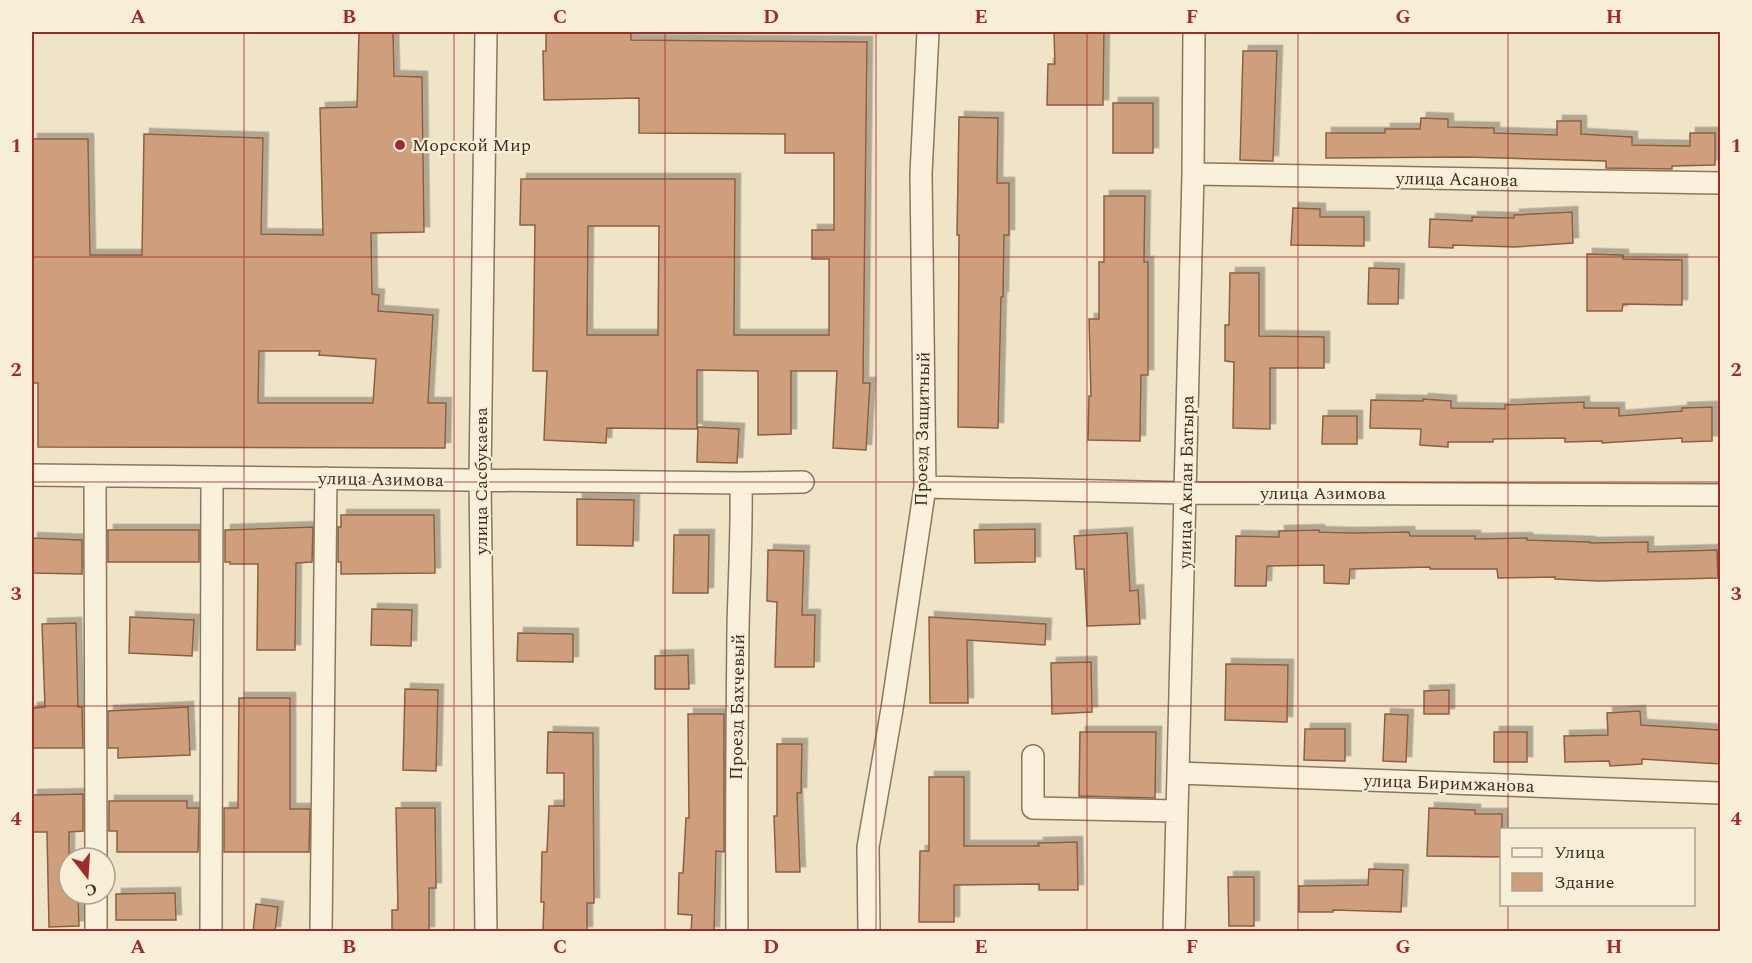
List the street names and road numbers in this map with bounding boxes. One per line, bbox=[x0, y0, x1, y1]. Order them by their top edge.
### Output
street label: улица Асанова bbox=[1395, 165, 1519, 194]
street label: Проезд Защитный bbox=[908, 351, 937, 507]
street label: улица Акпан Батыра bbox=[1171, 395, 1202, 570]
street label: улица Сасбукаева bbox=[468, 407, 495, 556]
street label: улица Азимова bbox=[317, 465, 444, 494]
street label: улица Азимова bbox=[1259, 480, 1386, 507]
street label: Проезд Бахчевый bbox=[723, 634, 752, 780]
street label: улица Биримжанова bbox=[1362, 767, 1535, 800]

